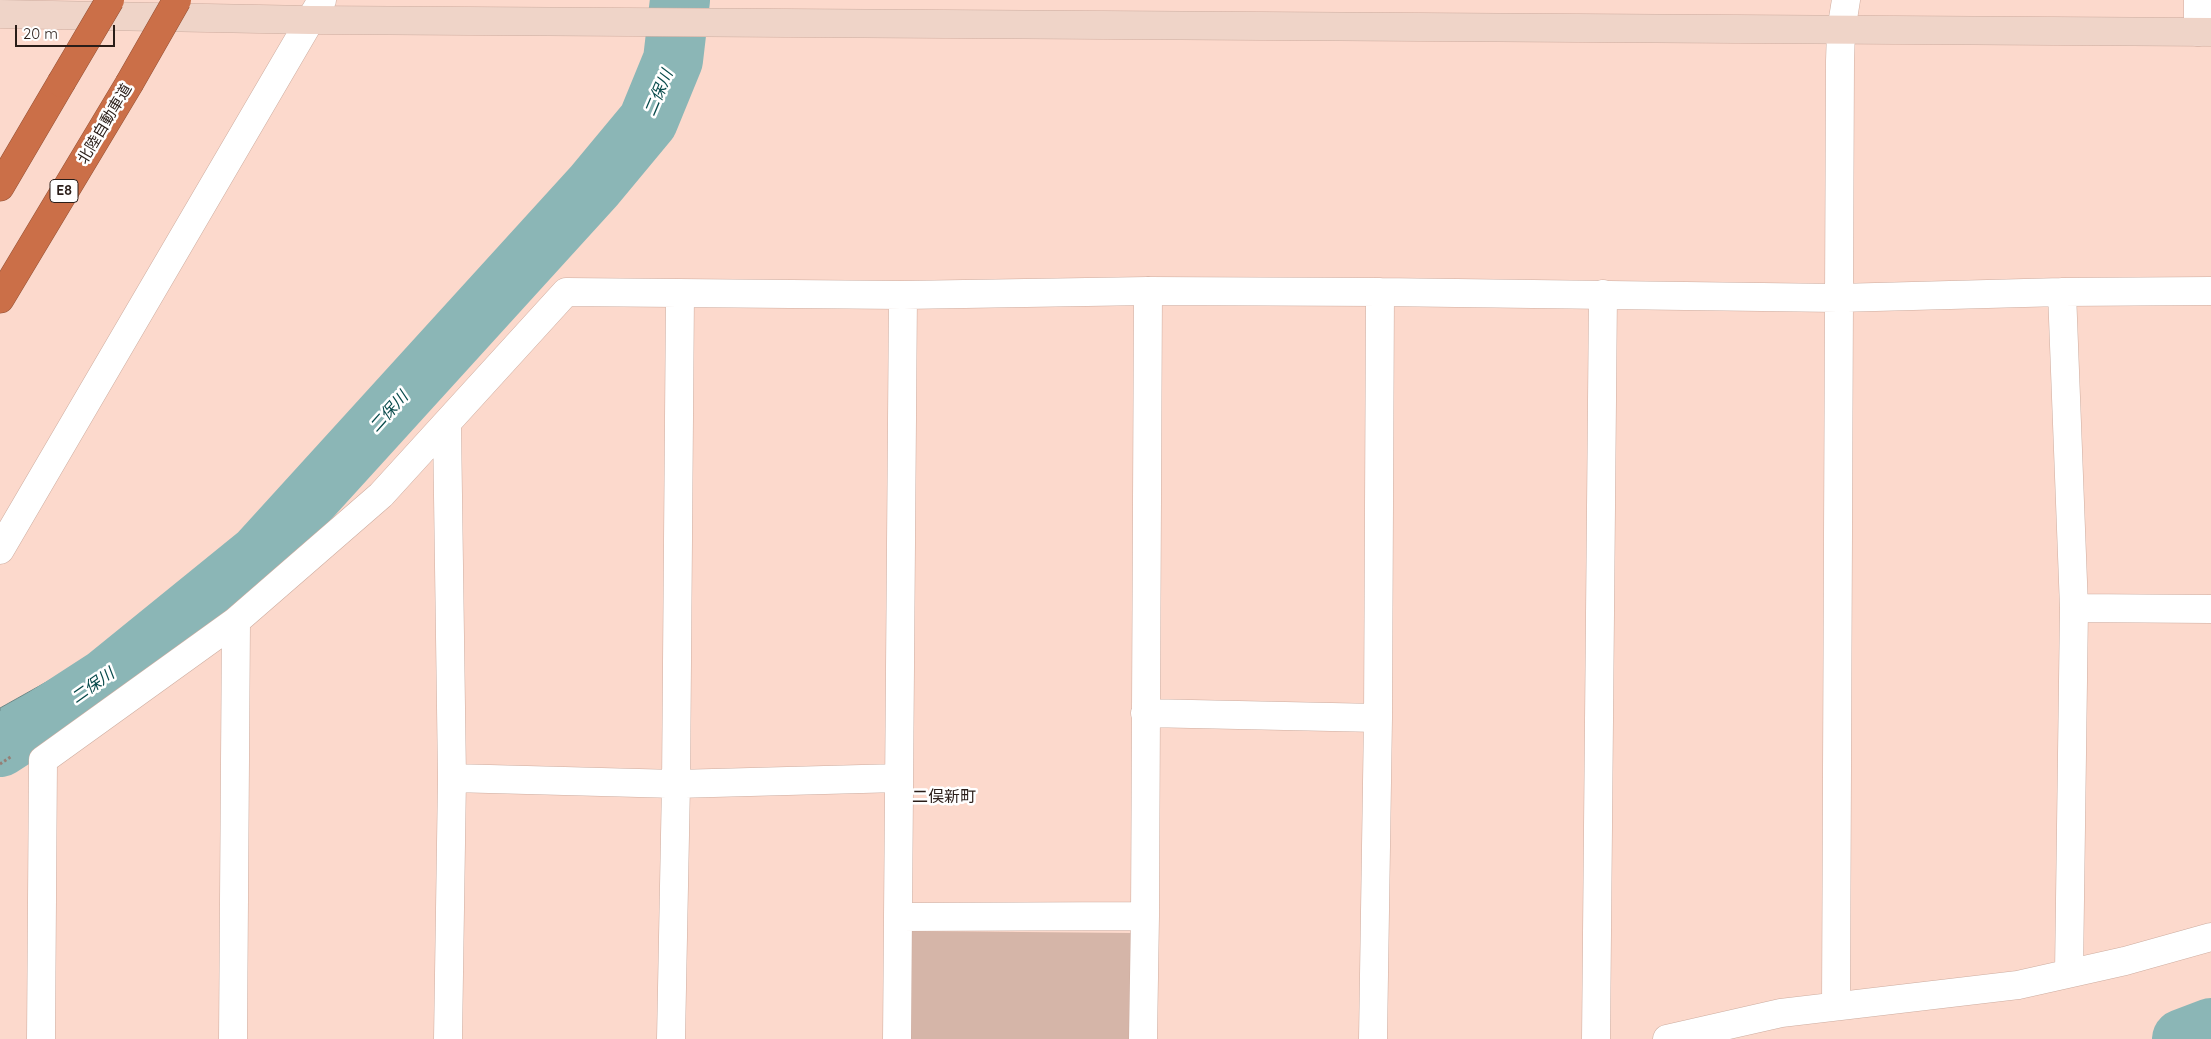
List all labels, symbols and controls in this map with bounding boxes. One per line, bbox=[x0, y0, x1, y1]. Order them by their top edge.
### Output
scale bar bbox=[18, 15, 118, 47]
text: 20 m bbox=[23, 24, 58, 43]
water label: 二保川 bbox=[641, 67, 677, 119]
street label: 北陸自動車道 bbox=[74, 81, 136, 167]
road number: E8 bbox=[50, 180, 78, 202]
water label: 二保川 bbox=[366, 388, 412, 436]
water label: 二保川 bbox=[68, 664, 118, 708]
district label: 二俣新町 bbox=[912, 787, 976, 807]

